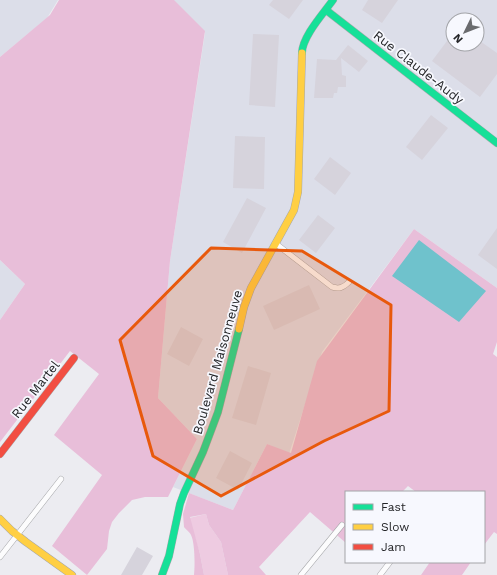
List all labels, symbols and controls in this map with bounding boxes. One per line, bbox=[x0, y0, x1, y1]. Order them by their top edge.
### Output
north arrow bbox=[445, 12, 485, 52]
street label: Rue Claude-Audy bbox=[371, 28, 467, 107]
text: N bbox=[451, 31, 466, 46]
street label: Boulevard Maisonneuve bbox=[190, 288, 245, 436]
street label: Rue Martel bbox=[8, 358, 62, 421]
legend bbox=[345, 491, 485, 563]
text: Fast bbox=[381, 500, 406, 514]
text: Slow bbox=[381, 520, 409, 534]
text: Jam bbox=[381, 540, 406, 554]

